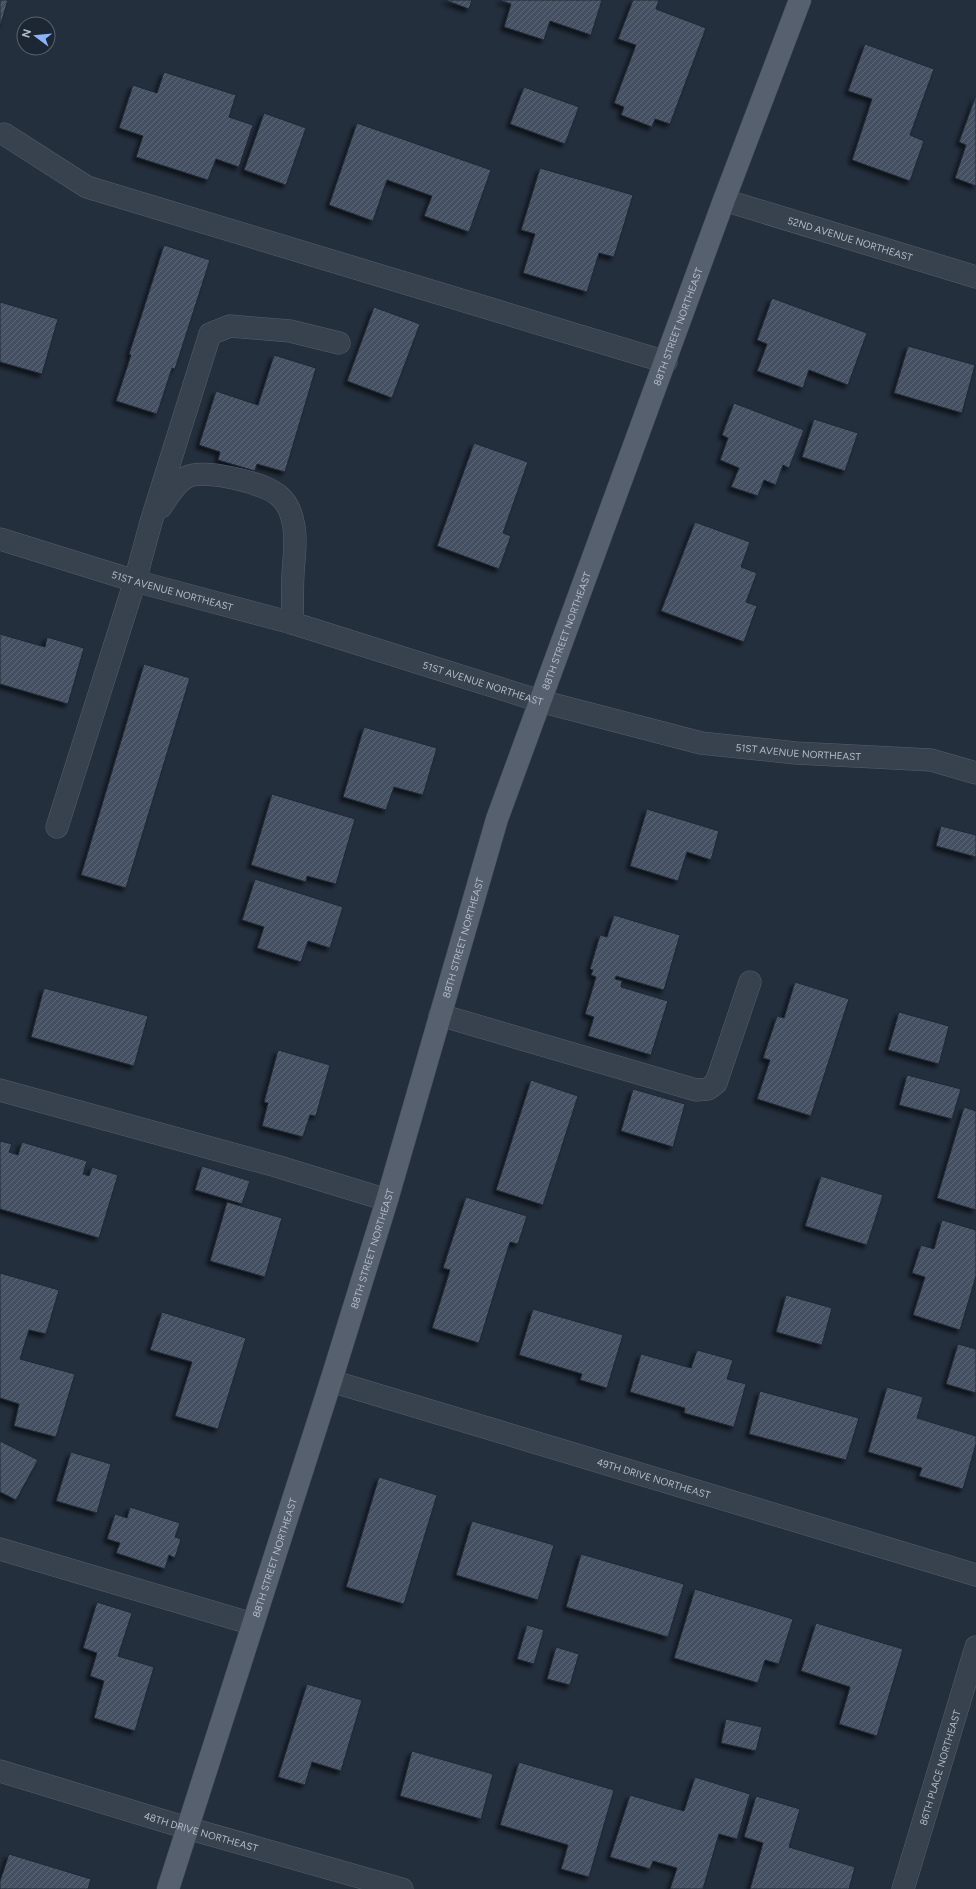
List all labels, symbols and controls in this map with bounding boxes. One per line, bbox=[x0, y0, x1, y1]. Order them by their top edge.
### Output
north arrow bbox=[16, 16, 56, 56]
text: N bbox=[19, 27, 34, 39]
street label: 52ND AVENUE NORTHEAST bbox=[786, 213, 915, 264]
street label: 88TH STREET NORTHEAST bbox=[650, 265, 705, 387]
street label: 51ST AVENUE NORTHEAST bbox=[110, 568, 235, 614]
street label: 88TH STREET NORTHEAST bbox=[538, 570, 594, 692]
street label: 51ST AVENUE NORTHEAST bbox=[421, 658, 545, 708]
street label: 51ST AVENUE NORTHEAST bbox=[735, 740, 862, 763]
street label: 88TH STREET NORTHEAST bbox=[439, 875, 486, 999]
street label: 88TH STREET NORTHEAST bbox=[347, 1187, 397, 1310]
street label: 49TH DRIVE NORTHEAST bbox=[595, 1455, 712, 1501]
street label: 88TH STREET NORTHEAST bbox=[249, 1496, 300, 1619]
street label: 86TH PLACE NORTHEAST bbox=[916, 1708, 963, 1827]
street label: 48TH DRIVE NORTHEAST bbox=[142, 1809, 260, 1854]

